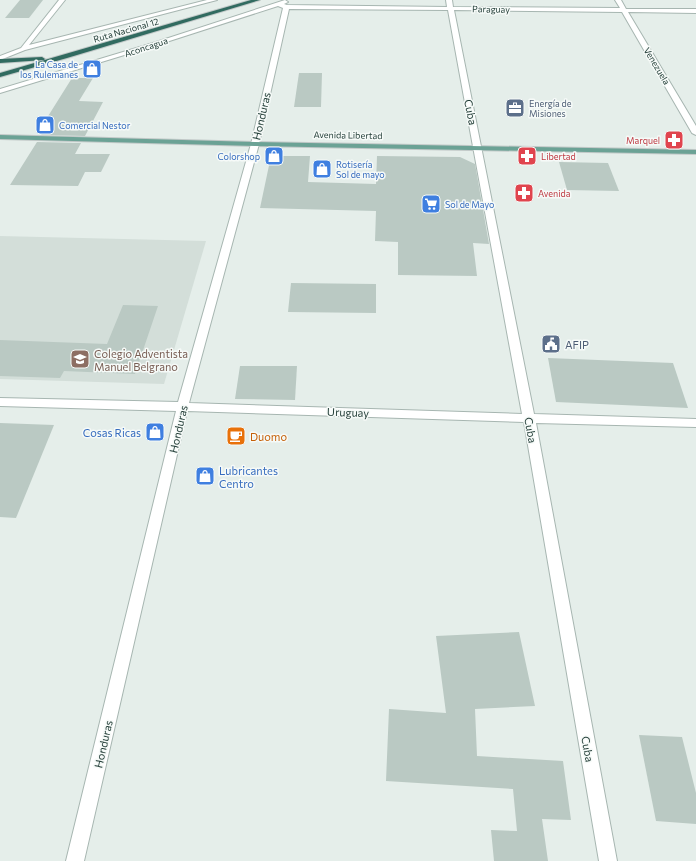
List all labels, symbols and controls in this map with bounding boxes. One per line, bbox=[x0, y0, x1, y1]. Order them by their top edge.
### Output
street label: Paraguay bbox=[472, 3, 510, 15]
street label: Ruta Nacional 12 bbox=[92, 15, 160, 45]
street label: Aconcagua bbox=[123, 35, 169, 59]
street label: Venezuela bbox=[642, 45, 673, 87]
shop icon: La Casa de los Rulemanes bbox=[81, 58, 103, 80]
place label: La Casa de los Rulemanes bbox=[20, 59, 78, 80]
street label: Honduras bbox=[249, 91, 273, 141]
office icon: Energía de Misiones bbox=[504, 97, 526, 119]
street label: Cuba bbox=[462, 98, 480, 126]
place label: Energía de Misiones bbox=[529, 98, 572, 119]
shop icon: Comercial Nestor bbox=[34, 114, 56, 136]
place label: Comercial Nestor bbox=[59, 120, 131, 131]
street label: Avenida Libertad bbox=[313, 129, 383, 141]
pharmacy icon: Marquel bbox=[663, 129, 685, 151]
place label: Marquel bbox=[626, 135, 660, 146]
shop icon: Colorshop bbox=[263, 145, 285, 167]
pharmacy icon: Libertad bbox=[516, 145, 538, 167]
place label: Colorshop bbox=[217, 151, 260, 162]
place label: Libertad bbox=[541, 151, 576, 162]
shop icon: Rotisería Sol de mayo bbox=[311, 158, 333, 180]
place label: Rotisería Sol de mayo bbox=[336, 159, 385, 180]
pharmacy icon: Avenida bbox=[513, 182, 535, 204]
place label: Avenida bbox=[538, 188, 571, 199]
supermarket icon: Sol de Mayo bbox=[420, 193, 442, 215]
place label: Sol de Mayo bbox=[445, 199, 494, 210]
public building icon: AFIP bbox=[540, 333, 562, 355]
place label: AFIP bbox=[565, 338, 589, 351]
place label: Colegio Adventista Manuel Belgrano bbox=[94, 347, 188, 373]
school or university icon: Colegio Adventista Manuel Belgrano bbox=[69, 348, 91, 370]
street label: Honduras bbox=[166, 404, 190, 454]
street label: Uruguay bbox=[327, 405, 370, 419]
street label: Cuba bbox=[522, 416, 540, 444]
shop icon: Cosas Ricas bbox=[144, 421, 166, 443]
cafe icon: Duomo bbox=[225, 425, 247, 447]
place label: Cosas Ricas bbox=[83, 426, 141, 439]
place label: Duomo bbox=[250, 430, 287, 443]
place label: Lubricantes Centro bbox=[219, 464, 278, 490]
shop icon: Lubricantes Centro bbox=[194, 465, 216, 487]
street label: Honduras bbox=[91, 719, 115, 769]
street label: Cuba bbox=[579, 735, 597, 763]

